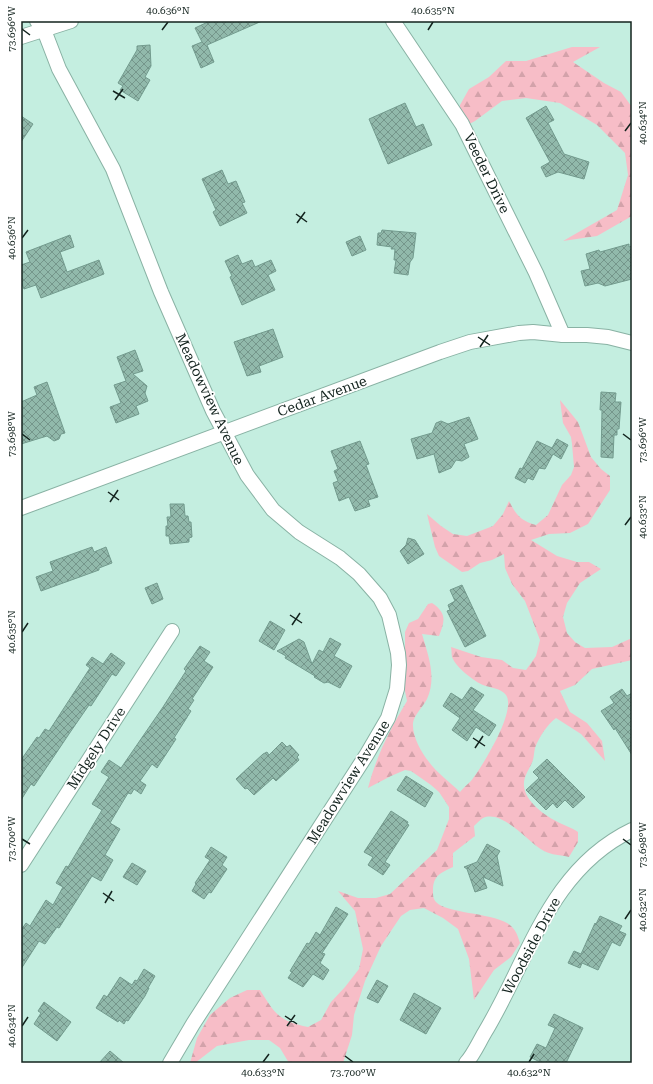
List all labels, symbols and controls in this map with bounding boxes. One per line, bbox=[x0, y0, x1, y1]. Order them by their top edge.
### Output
text: 73.696°W bbox=[6, 5, 17, 52]
text: 40.636°N bbox=[146, 5, 190, 16]
text: 40.635°N bbox=[411, 5, 455, 16]
text: 40.634°N bbox=[637, 101, 648, 145]
street label: Veeder Drive bbox=[461, 130, 513, 216]
text: 40.636°N bbox=[6, 216, 17, 260]
street label: Meadowview Avenue bbox=[173, 331, 248, 467]
street label: Cedar Avenue bbox=[275, 372, 369, 420]
text: 73.698°W bbox=[6, 410, 17, 457]
text: 73.696°W bbox=[637, 416, 648, 463]
text: 40.633°N bbox=[637, 495, 648, 539]
text: 40.635°N bbox=[6, 610, 17, 654]
street label: Midgely Drive bbox=[64, 704, 129, 792]
street label: Meadowview Avenue bbox=[303, 717, 393, 847]
text: 73.700°W bbox=[6, 815, 17, 862]
text: 73.698°W bbox=[637, 821, 648, 868]
text: 40.632°N bbox=[637, 888, 648, 932]
street label: Woodside Drive bbox=[499, 894, 563, 997]
text: 40.634°N bbox=[6, 1004, 17, 1048]
text: 40.633°N bbox=[241, 1067, 285, 1078]
text: 73.700°W bbox=[330, 1067, 377, 1078]
text: 40.632°N bbox=[507, 1067, 551, 1078]

